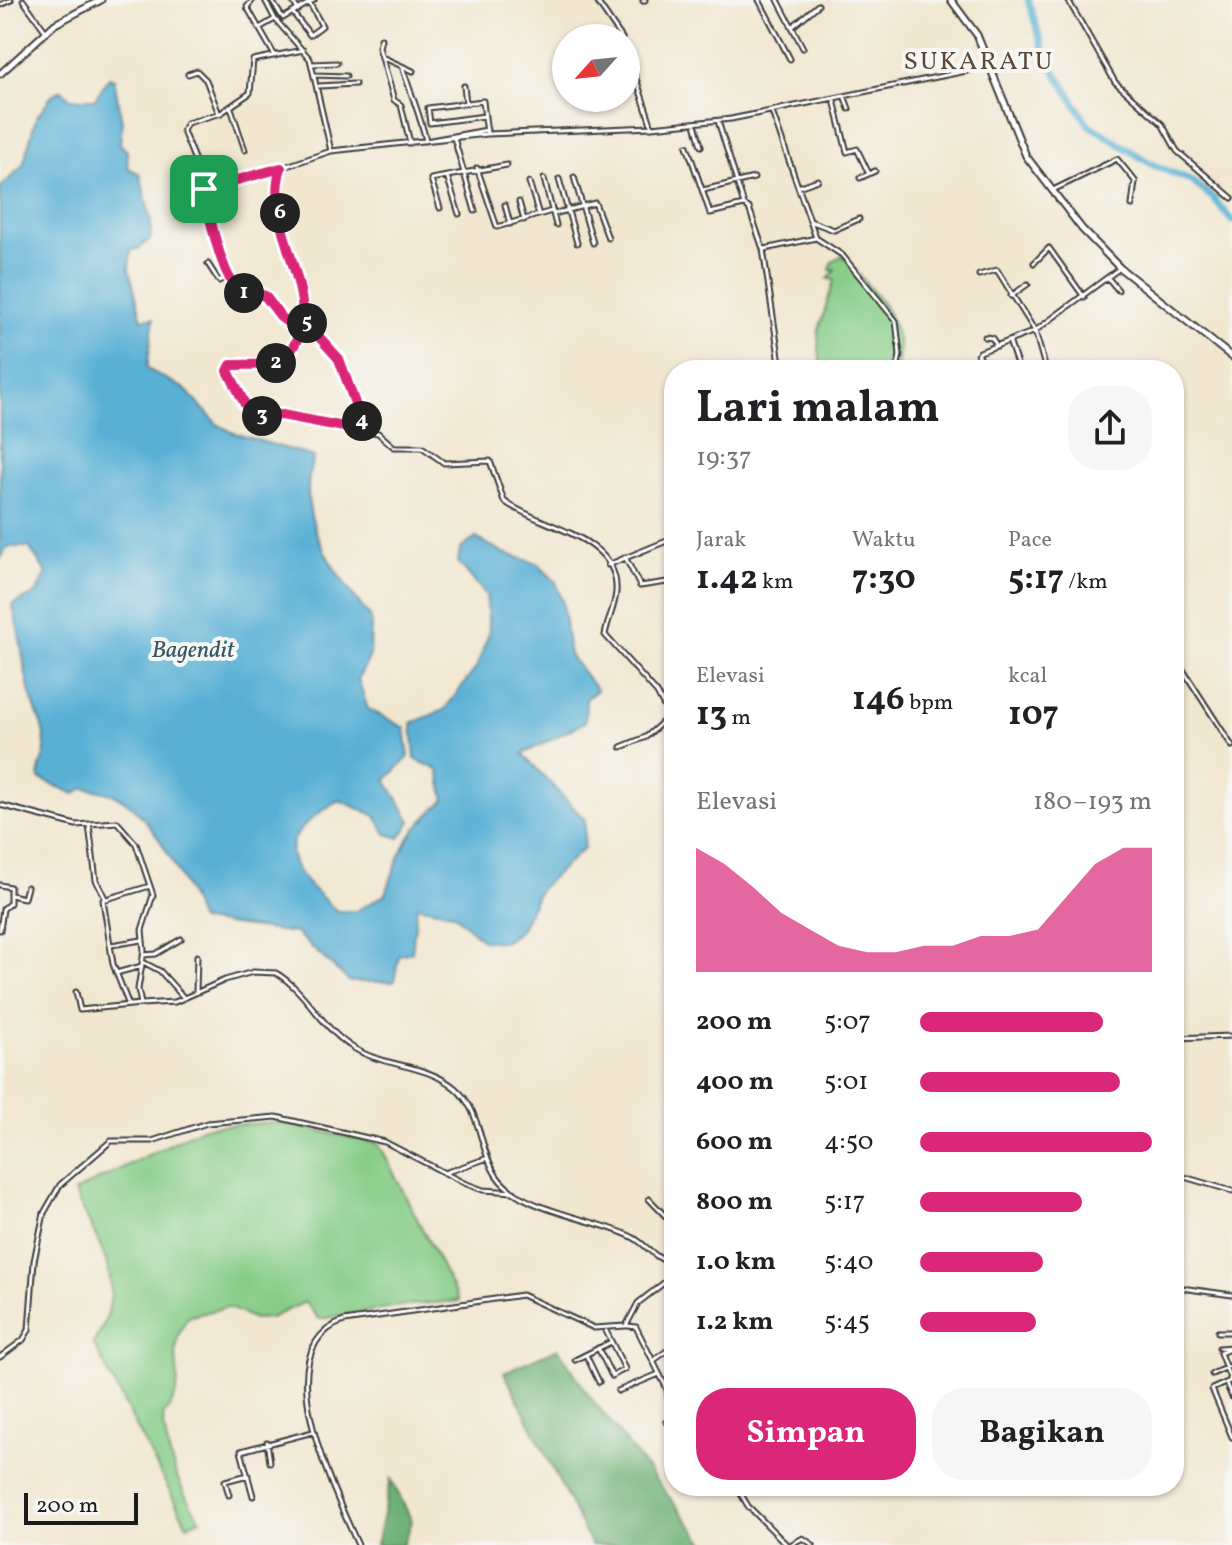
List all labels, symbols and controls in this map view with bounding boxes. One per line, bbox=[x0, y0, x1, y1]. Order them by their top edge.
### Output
north arrow bbox=[552, 24, 640, 112]
map controls bbox=[552, 24, 640, 112]
district label: SUKARATU bbox=[904, 44, 1054, 80]
pin bbox=[170, 155, 238, 223]
icon: arrive bbox=[182, 167, 226, 211]
pin: 6 bbox=[260, 193, 300, 233]
text: 6 bbox=[274, 197, 286, 228]
pin: 1 bbox=[224, 273, 264, 313]
text: 1 bbox=[240, 277, 248, 308]
pin: 5 bbox=[287, 303, 327, 343]
text: 5 bbox=[302, 307, 312, 338]
pin: 2 bbox=[256, 343, 296, 383]
text: 2 bbox=[270, 347, 282, 378]
text: Lari malam bbox=[696, 379, 940, 440]
button: share bbox=[1068, 386, 1152, 470]
pin: 3 bbox=[242, 396, 282, 436]
text: 3 bbox=[256, 400, 268, 431]
pin: 4 bbox=[342, 401, 382, 441]
text: 4 bbox=[355, 405, 369, 436]
text: 19:37 bbox=[696, 440, 752, 476]
text: Jarak bbox=[696, 525, 746, 556]
text: Waktu bbox=[852, 525, 916, 556]
text: Pace bbox=[1008, 525, 1052, 556]
text: 1.42 bbox=[696, 556, 758, 603]
text: 7:30 bbox=[852, 556, 916, 603]
text: 5:17 bbox=[1008, 556, 1064, 603]
text: km bbox=[758, 567, 793, 598]
text: /km bbox=[1064, 567, 1108, 598]
water label: Bagendit bbox=[152, 634, 236, 668]
text: Elevasi bbox=[696, 661, 765, 692]
text: kcal bbox=[1008, 661, 1047, 692]
text: 146 bbox=[852, 677, 905, 724]
text: bpm bbox=[905, 688, 953, 719]
text: 13 bbox=[696, 692, 727, 739]
text: 107 bbox=[1008, 692, 1059, 739]
text: m bbox=[727, 703, 751, 734]
text: Elevasi bbox=[696, 784, 777, 820]
text: 180–193 m bbox=[1033, 784, 1152, 820]
text: 200 m bbox=[696, 1004, 772, 1040]
text: 5:07 bbox=[824, 1004, 871, 1040]
text: 400 m bbox=[696, 1064, 774, 1100]
text: 5:01 bbox=[824, 1064, 868, 1100]
text: 600 m bbox=[696, 1124, 773, 1160]
text: 4:50 bbox=[824, 1124, 873, 1160]
text: 800 m bbox=[696, 1184, 773, 1220]
text: 5:17 bbox=[824, 1184, 865, 1220]
text: 1.0 km bbox=[696, 1244, 776, 1280]
text: 5:40 bbox=[824, 1244, 873, 1280]
text: 1.2 km bbox=[696, 1304, 773, 1340]
text: 5:45 bbox=[824, 1304, 870, 1340]
button: Simpan bbox=[696, 1388, 916, 1480]
button: Bagikan bbox=[932, 1388, 1152, 1480]
scale bar bbox=[24, 1489, 138, 1525]
text: 200 m bbox=[36, 1491, 98, 1522]

